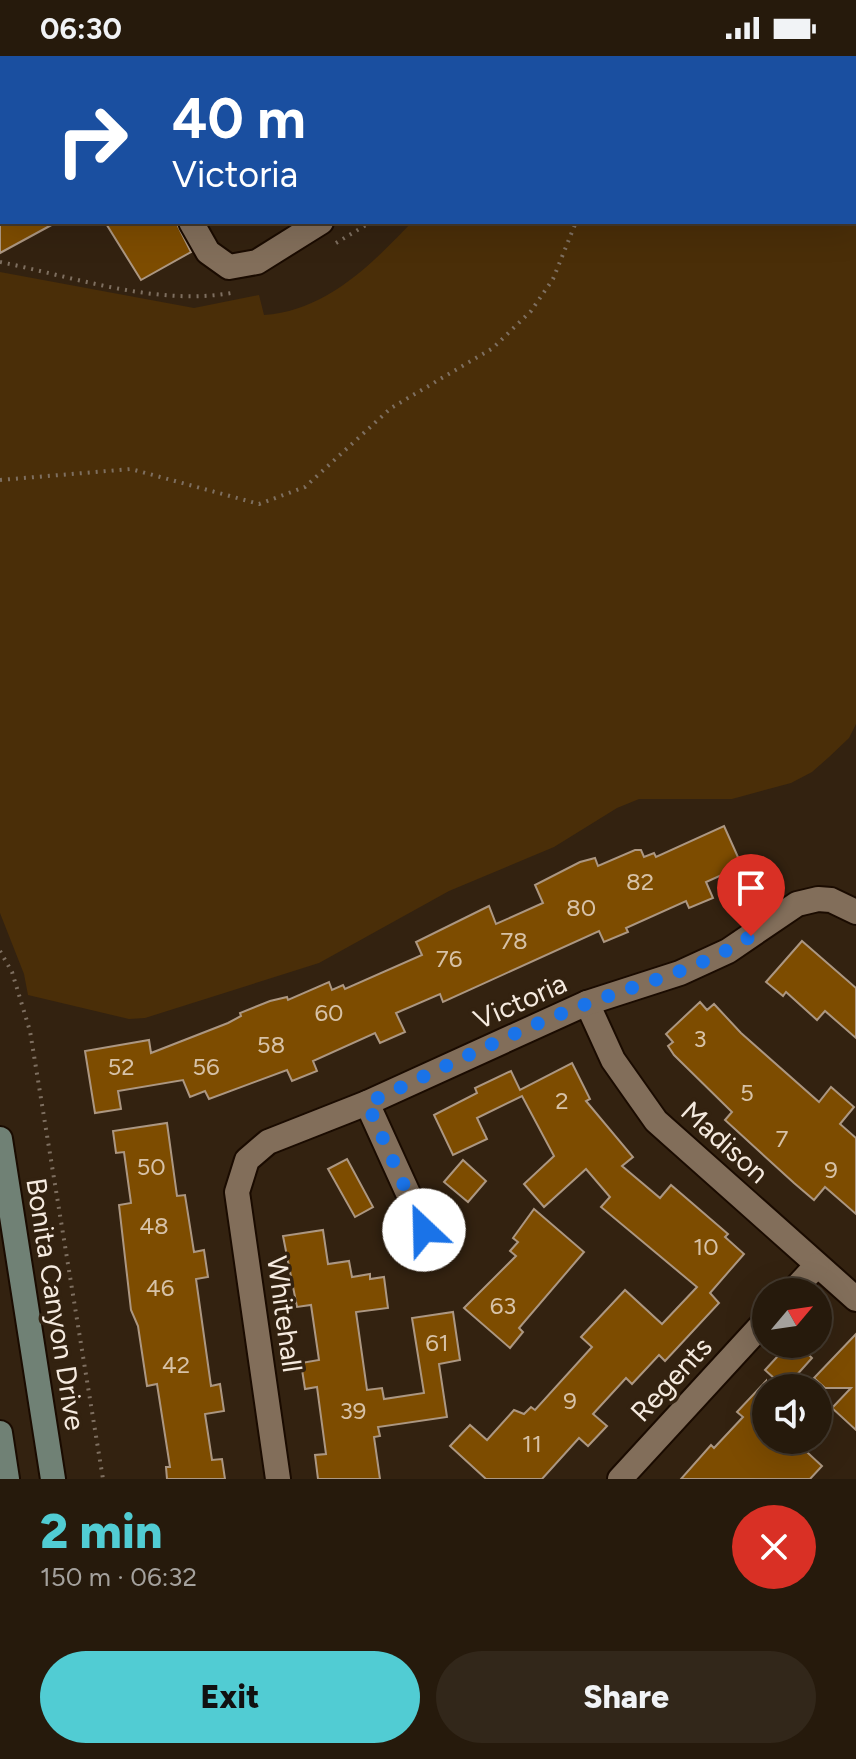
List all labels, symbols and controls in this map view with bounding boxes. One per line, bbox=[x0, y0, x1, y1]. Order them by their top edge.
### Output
text: 06:30 bbox=[40, 10, 122, 47]
text: 40 m bbox=[172, 85, 306, 152]
icon: right bbox=[40, 88, 144, 192]
text: Victoria bbox=[172, 153, 298, 196]
pin bbox=[717, 854, 785, 936]
icon: arrive bbox=[729, 866, 773, 910]
house number: 82 bbox=[626, 867, 654, 896]
house number: 80 bbox=[566, 893, 596, 922]
house number: 78 bbox=[500, 926, 528, 955]
house number: 76 bbox=[436, 944, 462, 973]
street label: Victoria bbox=[468, 966, 572, 1036]
house number: 60 bbox=[315, 998, 343, 1027]
house number: 3 bbox=[693, 1024, 707, 1053]
house number: 58 bbox=[257, 1030, 285, 1059]
house number: 52 bbox=[107, 1052, 135, 1081]
house number: 56 bbox=[192, 1052, 220, 1081]
house number: 5 bbox=[740, 1078, 754, 1107]
house number: 2 bbox=[555, 1086, 569, 1115]
street label: Madison bbox=[674, 1094, 776, 1190]
house number: 7 bbox=[776, 1124, 789, 1153]
house number: 50 bbox=[136, 1152, 166, 1181]
house number: 9 bbox=[824, 1155, 838, 1184]
street label: Bonita Canyon Drive bbox=[19, 1175, 93, 1433]
position arrow bbox=[382, 1188, 466, 1272]
house number: 48 bbox=[139, 1211, 169, 1240]
house number: 10 bbox=[693, 1232, 719, 1261]
street label: Whitehall bbox=[260, 1254, 310, 1374]
house number: 46 bbox=[146, 1273, 174, 1302]
north arrow bbox=[752, 1278, 832, 1358]
map controls bbox=[752, 1278, 832, 1454]
house number: 63 bbox=[490, 1291, 516, 1320]
house number: 61 bbox=[425, 1328, 449, 1357]
street label: Regents bbox=[623, 1329, 719, 1429]
house number: 42 bbox=[162, 1350, 190, 1379]
button: sound bbox=[752, 1374, 832, 1454]
house number: 9 bbox=[563, 1386, 577, 1415]
house number: 39 bbox=[340, 1396, 366, 1425]
house number: 11 bbox=[522, 1429, 542, 1458]
text: 2 min bbox=[40, 1502, 163, 1560]
button: close bbox=[732, 1505, 816, 1589]
text: 150 m · 06:32 bbox=[40, 1561, 197, 1593]
button: Exit bbox=[40, 1651, 420, 1743]
button: Share bbox=[436, 1651, 816, 1743]

